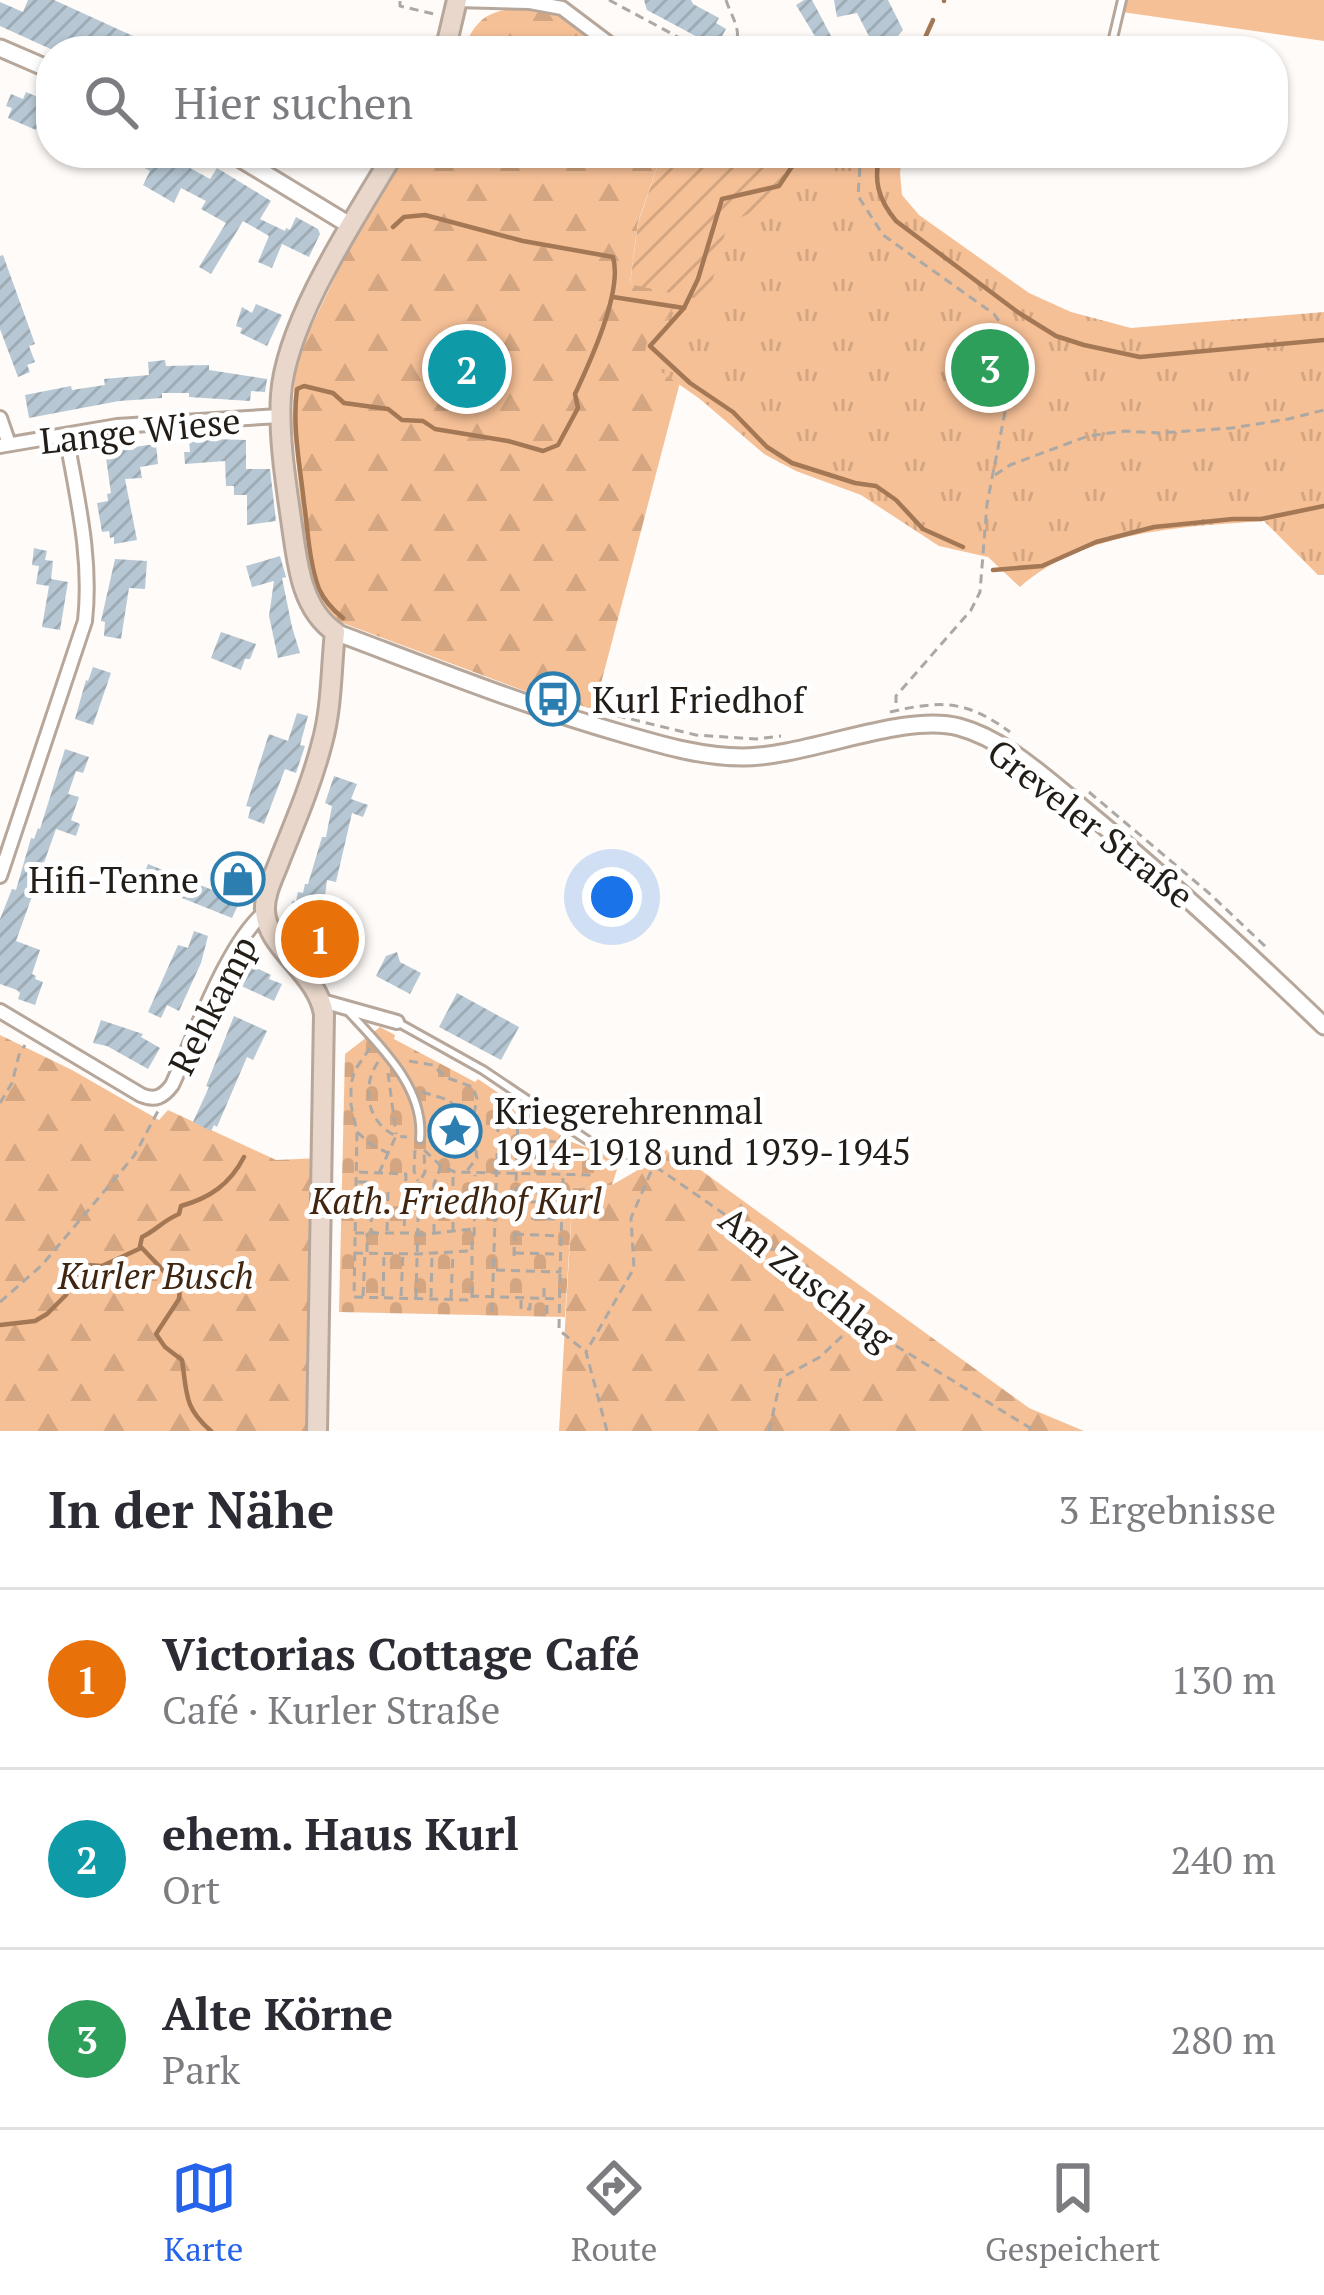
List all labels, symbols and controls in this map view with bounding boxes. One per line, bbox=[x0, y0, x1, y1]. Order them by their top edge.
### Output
search box bbox=[36, 36, 1288, 168]
icon: search bbox=[78, 69, 144, 135]
text: Hier suchen bbox=[174, 72, 413, 132]
pin: 3 bbox=[951, 323, 1029, 413]
pin: 2 bbox=[428, 324, 506, 414]
street label: Lange Wiese bbox=[37, 396, 243, 464]
bus stop icon: Kurl Friedhof bbox=[525, 671, 581, 727]
place label: Kurl Friedhof bbox=[592, 676, 808, 723]
street label: Greveler Straße bbox=[978, 728, 1204, 918]
shop icon: Hifi-Tenne bbox=[210, 851, 266, 907]
place label: Hifi-Tenne bbox=[28, 856, 199, 903]
your location bbox=[582, 867, 642, 927]
pin: 1 bbox=[281, 894, 359, 984]
street label: Rehkamp bbox=[157, 928, 267, 1082]
place label: Kriegerehrenmal 1914-1918 und 1939-1945 bbox=[494, 1087, 911, 1175]
place icon: Kriegerehrenmal 1914-1918 und 1939-1945 bbox=[427, 1103, 483, 1159]
park label: Kath. Friedhof Kurl bbox=[309, 1177, 602, 1224]
street label: Am Zuschlag bbox=[710, 1195, 904, 1361]
park label: Kurler Busch bbox=[57, 1252, 254, 1299]
text: In der Nähe bbox=[48, 1475, 334, 1543]
text: 3 Ergebnisse bbox=[1058, 1483, 1276, 1535]
text: Victorias Cottage Café bbox=[162, 1623, 640, 1683]
text: 1 bbox=[76, 1653, 98, 1705]
text: 130 m bbox=[1171, 1653, 1276, 1705]
text: Café · Kurler Straße bbox=[162, 1683, 500, 1735]
text: ehem. Haus Kurl bbox=[162, 1803, 519, 1863]
text: 2 bbox=[76, 1833, 98, 1885]
text: 240 m bbox=[1171, 1833, 1276, 1885]
text: Ort bbox=[162, 1863, 220, 1915]
text: Alte Körne bbox=[162, 1983, 393, 2043]
text: 3 bbox=[76, 2013, 98, 2065]
text: 280 m bbox=[1171, 2013, 1276, 2065]
text: Park bbox=[162, 2043, 240, 2095]
tab: Karte bbox=[164, 2155, 243, 2270]
tab: Route bbox=[571, 2155, 657, 2270]
tab: Gespeichert bbox=[985, 2155, 1160, 2270]

